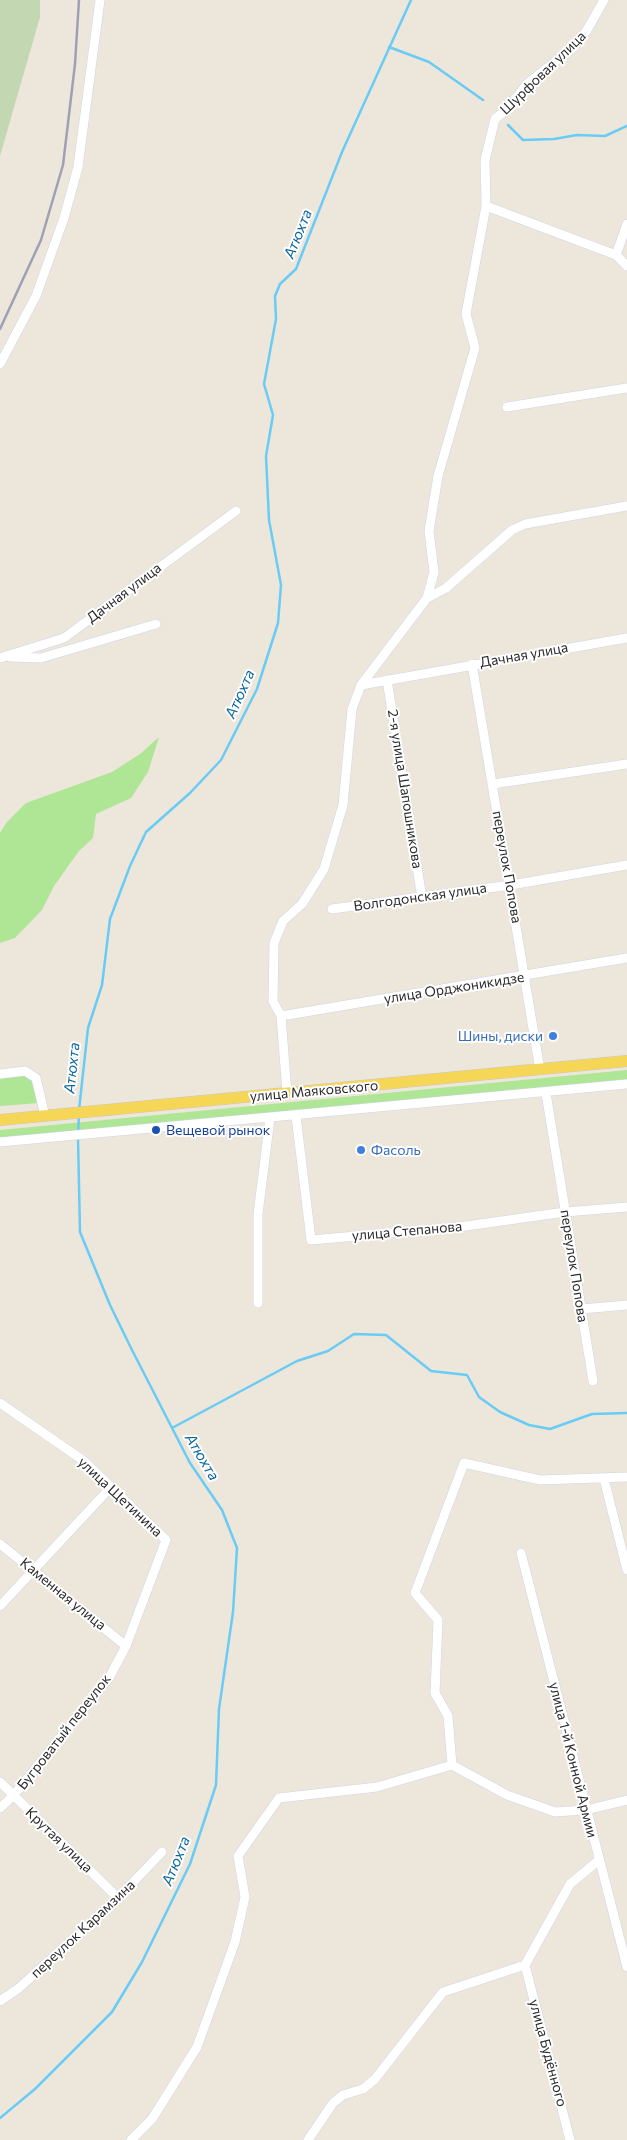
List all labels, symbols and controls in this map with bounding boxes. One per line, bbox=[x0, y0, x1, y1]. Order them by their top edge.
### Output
street label: Шурфовая улица bbox=[497, 28, 589, 118]
water label: Атюхта bbox=[280, 207, 316, 261]
street label: Дачная улица bbox=[83, 559, 165, 627]
street label: Дачная улица bbox=[479, 639, 569, 671]
water label: Атюхта bbox=[221, 667, 259, 721]
street label: 2-я улица Шапошникова bbox=[384, 708, 426, 870]
street label: переулок Попова bbox=[489, 809, 525, 925]
street label: Волгодонская улица bbox=[352, 879, 488, 915]
street label: улица Орджоникидзе bbox=[383, 969, 525, 1007]
place label: Шины, диски bbox=[458, 1028, 543, 1044]
marker: Шины, диски bbox=[547, 1030, 559, 1042]
water label: Атюхта bbox=[60, 1042, 84, 1094]
street label: улица Маяковского bbox=[249, 1077, 379, 1105]
place label: Вещевой рынок bbox=[166, 1122, 270, 1138]
marker: Вещевой рынок bbox=[150, 1124, 162, 1136]
place label: Фасоль bbox=[371, 1142, 421, 1158]
marker: Фасоль bbox=[355, 1144, 367, 1156]
street label: переулок Попова bbox=[557, 1208, 591, 1324]
street label: улица Степанова bbox=[351, 1218, 463, 1244]
water label: Атюхта bbox=[181, 1430, 223, 1484]
street label: улица Щетинина bbox=[74, 1454, 166, 1540]
street label: Каменная улица bbox=[17, 1554, 109, 1634]
street label: Бугроватый переулок bbox=[14, 1671, 114, 1793]
street label: улица 1-й Конной Армии bbox=[546, 1680, 600, 1840]
street label: Крутая улица bbox=[22, 1804, 96, 1876]
water label: Атюхта bbox=[158, 1834, 194, 1888]
street label: переулок Карамзина bbox=[27, 1876, 139, 1982]
street label: улица Будённого bbox=[526, 1997, 570, 2109]

